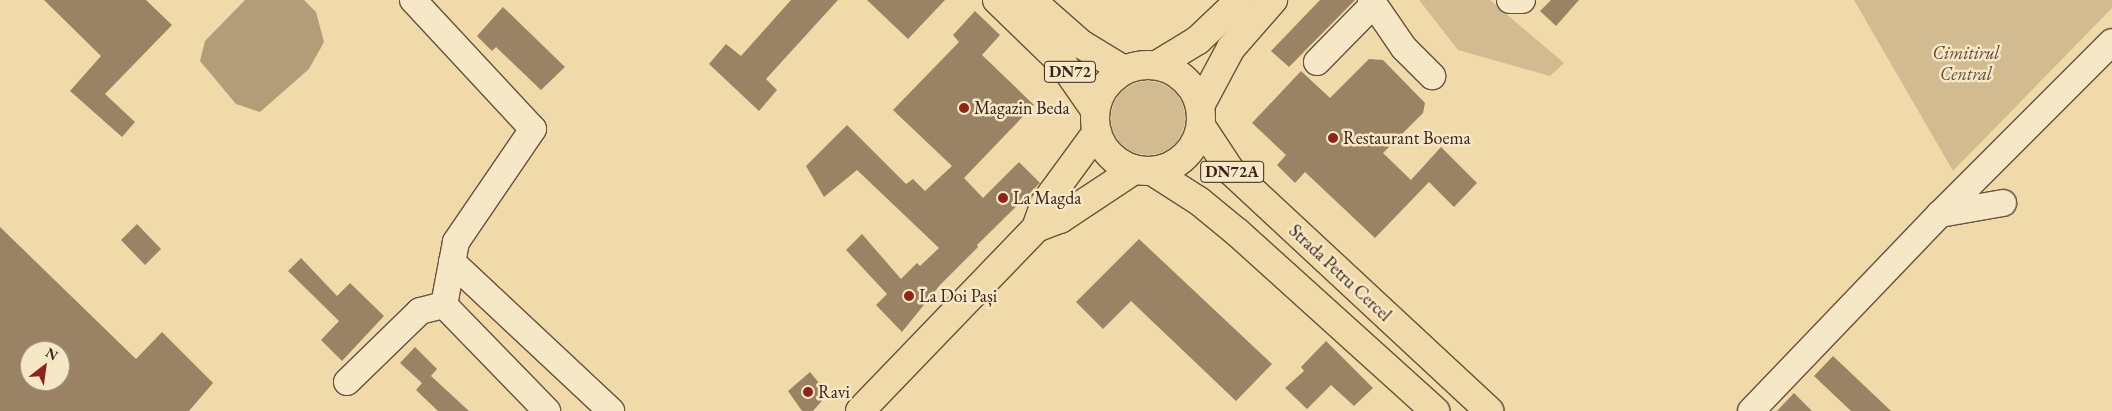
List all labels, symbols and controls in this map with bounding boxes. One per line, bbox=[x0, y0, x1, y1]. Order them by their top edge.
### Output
park label: Cimitirul Central bbox=[1933, 43, 1999, 86]
road number: DN72 bbox=[1044, 58, 1096, 86]
place label: Magazin Beda bbox=[974, 97, 1070, 119]
marker: Magazin Beda bbox=[958, 102, 970, 114]
place label: Restaurant Boema bbox=[1343, 127, 1471, 149]
marker: Restaurant Boema bbox=[1327, 132, 1339, 144]
road number: DN72A bbox=[1200, 158, 1264, 186]
place label: La Magda bbox=[1013, 187, 1081, 209]
marker: La Magda bbox=[997, 192, 1009, 204]
street label: Strada Petru Cercel bbox=[1284, 220, 1396, 326]
place label: La Doi Pași bbox=[919, 285, 997, 307]
marker: La Doi Pași bbox=[903, 290, 915, 302]
north arrow bbox=[20, 341, 70, 391]
text: N bbox=[43, 343, 61, 364]
place label: Ravi bbox=[818, 381, 850, 403]
marker: Ravi bbox=[802, 386, 814, 398]

